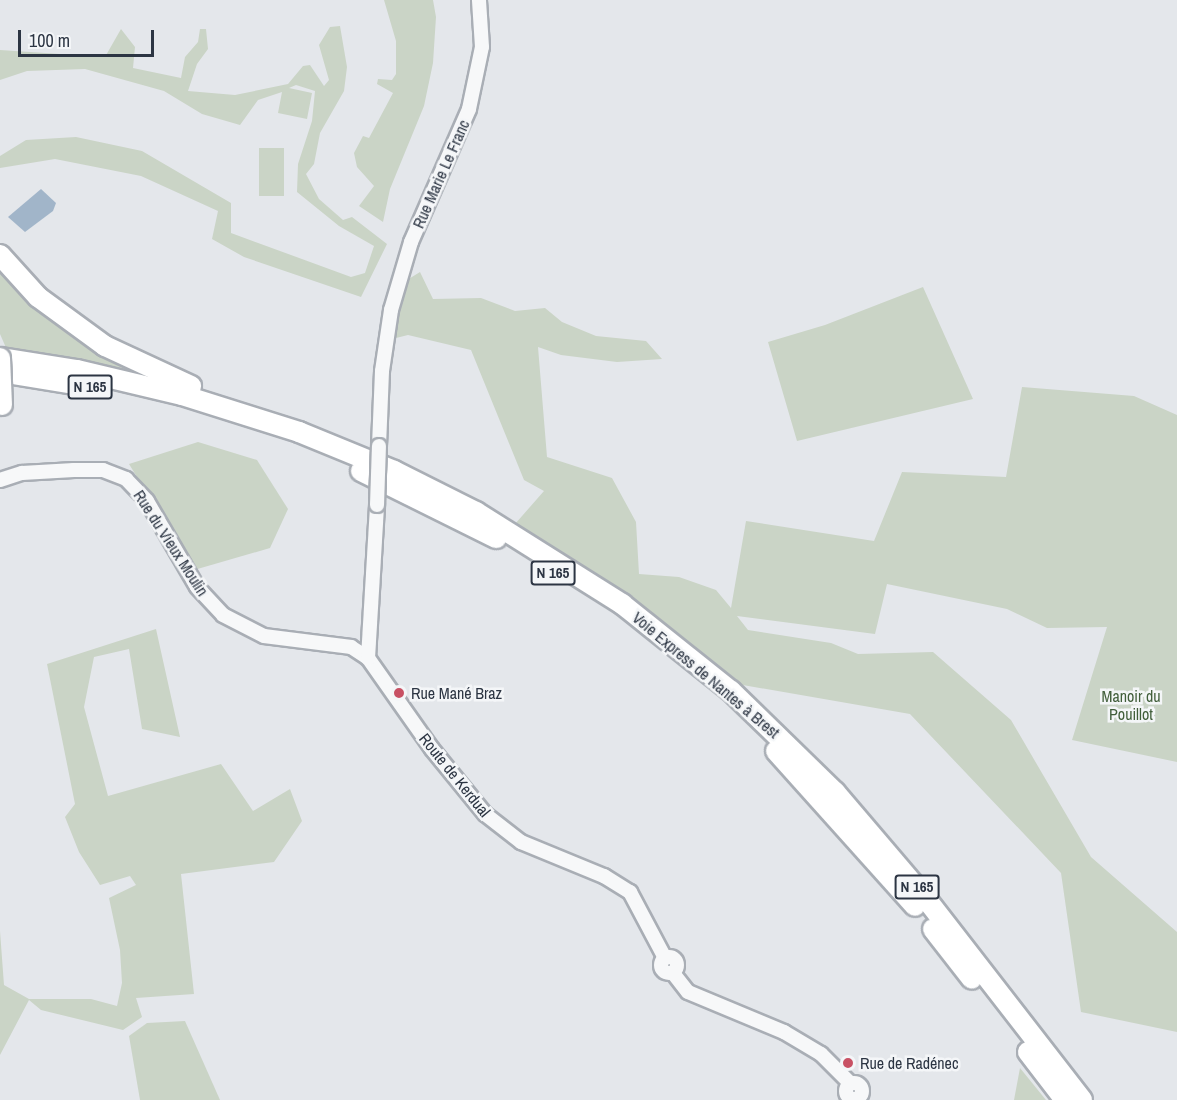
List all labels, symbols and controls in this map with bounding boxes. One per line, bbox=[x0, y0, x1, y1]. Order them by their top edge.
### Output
scale bar bbox=[21, 18, 158, 56]
text: 100 m bbox=[29, 28, 70, 53]
street label: Rue Marie Le Franc bbox=[409, 117, 473, 231]
road number: N 165 bbox=[68, 375, 112, 399]
street label: Rue du Vieux Moulin bbox=[130, 486, 212, 600]
road number: N 165 bbox=[530, 561, 576, 585]
street label: Voie Express de Nantes à Brest bbox=[629, 608, 783, 742]
place label: Rue Mané Braz bbox=[411, 683, 502, 703]
marker: Rue Mané Braz bbox=[392, 686, 406, 700]
park label: Manoir du Pouillot bbox=[1101, 686, 1161, 724]
street label: Route de Kerdual bbox=[415, 729, 495, 821]
road number: N 165 bbox=[894, 875, 940, 899]
place label: Rue de Radénec bbox=[860, 1053, 958, 1073]
marker: Rue de Radénec bbox=[841, 1056, 855, 1070]

